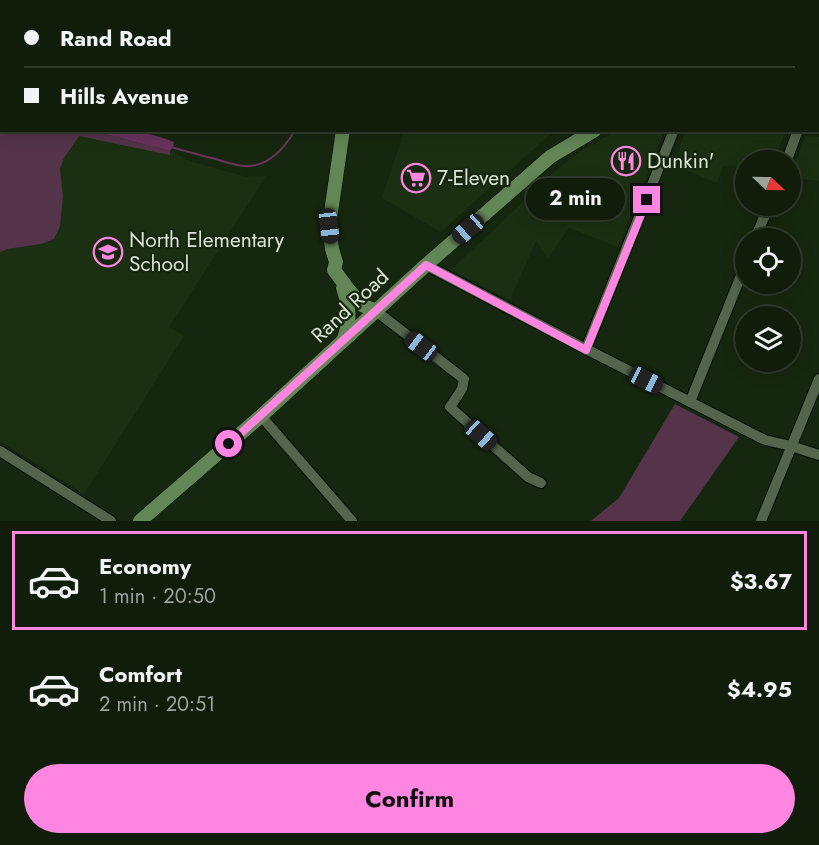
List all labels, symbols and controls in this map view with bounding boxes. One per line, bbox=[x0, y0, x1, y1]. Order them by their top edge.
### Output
text: Rand Road bbox=[60, 22, 172, 54]
text: Hills Avenue bbox=[60, 80, 189, 112]
restaurant icon: Dunkin' bbox=[610, 145, 642, 177]
place label: Dunkin' bbox=[647, 146, 714, 176]
north arrow bbox=[735, 150, 801, 216]
map controls bbox=[735, 150, 801, 372]
supermarket icon: 7-Eleven bbox=[400, 162, 432, 194]
place label: 7-Eleven bbox=[437, 163, 510, 193]
callout: 2 min bbox=[527, 179, 626, 221]
text: 2 min bbox=[549, 184, 602, 213]
route end bbox=[633, 186, 660, 213]
car bbox=[318, 207, 340, 245]
car bbox=[449, 210, 487, 248]
place label: North Elementary School bbox=[129, 225, 285, 279]
button: locate bbox=[735, 228, 801, 294]
school or university icon: North Elementary School bbox=[92, 236, 124, 268]
street label: Rand Road bbox=[304, 262, 396, 350]
button: layers bbox=[735, 306, 801, 372]
car bbox=[401, 328, 441, 364]
car bbox=[626, 364, 666, 396]
car bbox=[462, 416, 500, 454]
route start bbox=[215, 430, 242, 457]
text: Economy bbox=[99, 550, 191, 582]
icon: car bbox=[27, 554, 81, 608]
text: $3.67 bbox=[730, 565, 792, 597]
text: 1 min · 20:50 bbox=[99, 582, 216, 611]
text: Comfort bbox=[99, 658, 182, 690]
icon: car bbox=[27, 662, 81, 716]
text: $4.95 bbox=[727, 673, 792, 705]
text: 2 min · 20:51 bbox=[99, 690, 215, 719]
button: Confirm bbox=[24, 764, 795, 833]

